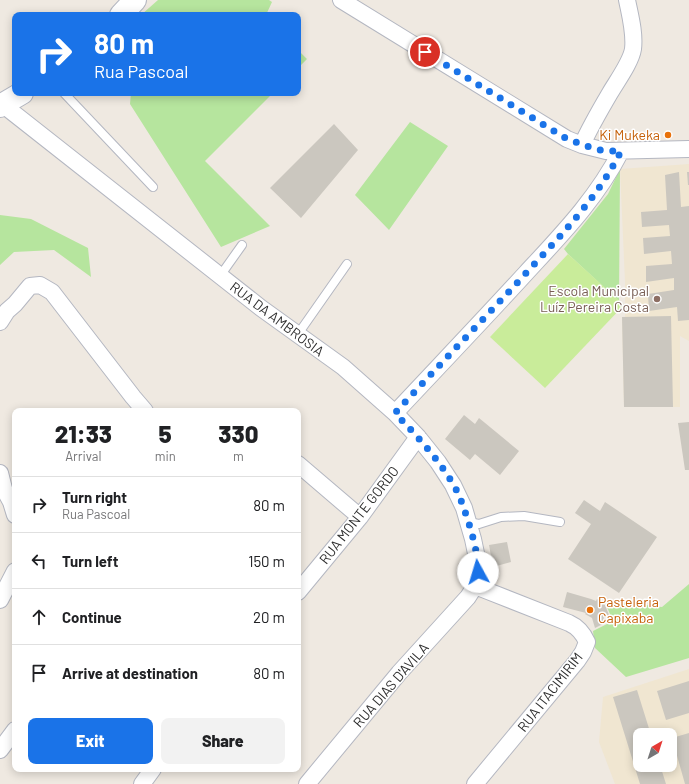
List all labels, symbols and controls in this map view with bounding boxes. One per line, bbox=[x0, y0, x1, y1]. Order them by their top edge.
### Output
text: 80 m bbox=[94, 26, 154, 60]
icon: right bbox=[28, 28, 80, 80]
pin bbox=[408, 35, 442, 69]
icon: arrive bbox=[414, 41, 436, 63]
text: Rua Pascoal bbox=[94, 60, 188, 82]
place label: Ki Mukeka bbox=[599, 126, 660, 143]
marker: Ki Mukeka bbox=[663, 130, 673, 140]
street label: RUA DA AMBROSIA bbox=[227, 278, 328, 360]
place label: Escola Municipal Luíz Pereira Costa bbox=[540, 282, 649, 315]
marker: Escola Municipal Luíz Pereira Costa bbox=[652, 294, 662, 304]
text: 21:33 bbox=[55, 419, 112, 448]
text: 5 bbox=[159, 419, 172, 448]
text: 330 bbox=[218, 419, 258, 448]
text: Arrival bbox=[65, 448, 101, 464]
text: min bbox=[155, 448, 176, 464]
text: m bbox=[233, 448, 244, 464]
street label: RUA MONTE GORDO bbox=[315, 462, 402, 567]
text: Turn right bbox=[62, 488, 127, 506]
icon: right bbox=[28, 494, 50, 516]
text: 80 m bbox=[253, 496, 285, 514]
text: Rua Pascoal bbox=[62, 506, 130, 522]
icon: left bbox=[28, 550, 50, 572]
position arrow bbox=[457, 551, 499, 593]
text: Turn left bbox=[62, 552, 118, 570]
text: 150 m bbox=[248, 552, 285, 570]
place label: Pasteleria Capixaba bbox=[598, 593, 659, 626]
marker: Pasteleria Capixaba bbox=[585, 605, 595, 615]
icon: ahead bbox=[28, 606, 50, 628]
text: Continue bbox=[62, 608, 122, 626]
text: 20 m bbox=[253, 608, 285, 626]
street label: RUA DIAS D'AVILA bbox=[349, 639, 432, 730]
street label: RUA ITACIMIRIM bbox=[513, 649, 586, 735]
icon: arrive bbox=[28, 662, 50, 684]
text: Arrive at destination bbox=[62, 664, 198, 682]
text: 80 m bbox=[253, 664, 285, 682]
button: Exit bbox=[28, 718, 153, 764]
button: Share bbox=[161, 718, 285, 764]
north arrow bbox=[633, 728, 677, 772]
map controls bbox=[633, 728, 677, 772]

